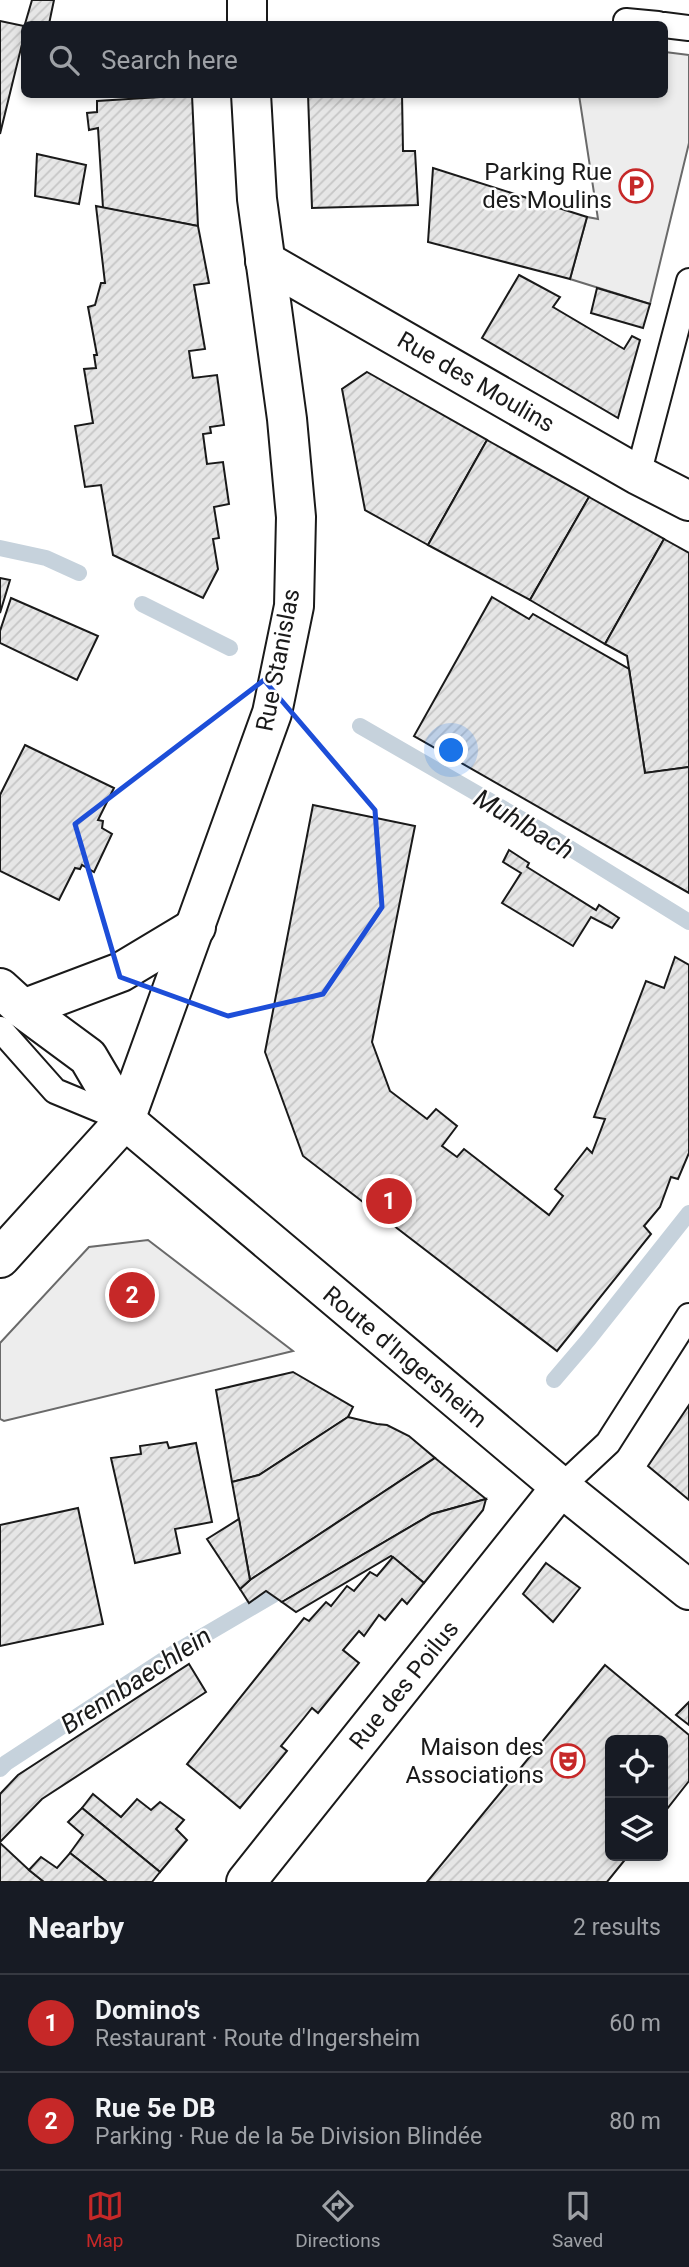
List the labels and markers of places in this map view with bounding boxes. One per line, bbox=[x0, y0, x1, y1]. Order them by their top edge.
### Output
place label: Parking Rue des Moulins bbox=[482, 158, 612, 214]
parking icon: Parking Rue des Moulins bbox=[617, 167, 655, 205]
pin: 1 bbox=[366, 1175, 412, 1227]
pin: 2 bbox=[109, 1269, 155, 1321]
place label: Maison des Associations bbox=[405, 1733, 544, 1789]
theatre icon: Maison des Associations bbox=[549, 1742, 587, 1780]

